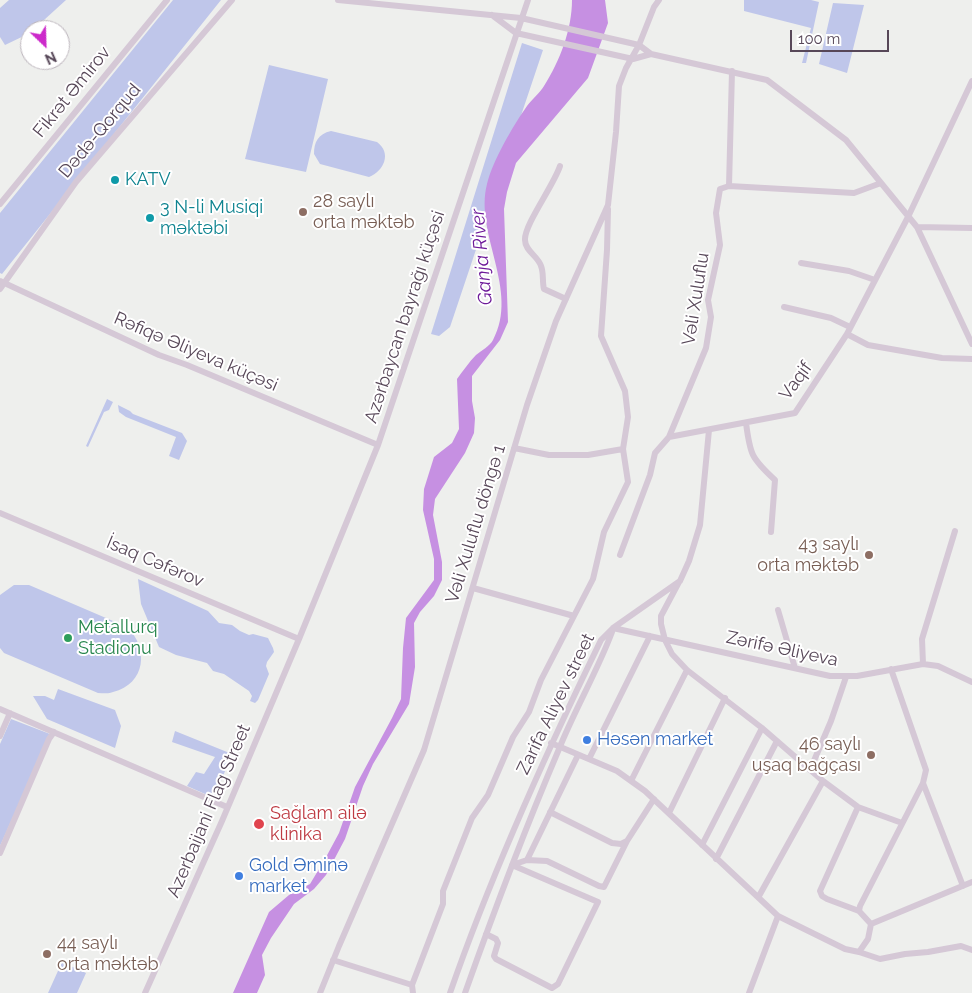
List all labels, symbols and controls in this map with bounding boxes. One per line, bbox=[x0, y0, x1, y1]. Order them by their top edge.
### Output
north arrow bbox=[20, 20, 70, 70]
scale bar bbox=[792, 20, 891, 52]
text: 100 m bbox=[798, 30, 840, 48]
street label: Fikrət Əmirov bbox=[29, 42, 115, 142]
text: N bbox=[43, 48, 59, 67]
street label: Dədə-Qorqud bbox=[54, 80, 146, 182]
place label: KATV bbox=[125, 169, 171, 191]
marker: KATV bbox=[109, 174, 121, 186]
place label: 28 saylı orta məktəb bbox=[313, 191, 415, 233]
place label: 3 N-li Musiqi məktəbi bbox=[160, 197, 263, 240]
marker: 28 saylı orta məktəb bbox=[297, 206, 309, 218]
street label: Azərbaycan bayrağı küçəsi bbox=[360, 208, 450, 426]
water label: Ganja River bbox=[466, 208, 498, 306]
marker: 3 N-li Musiqi məktəbi bbox=[144, 212, 156, 224]
street label: Vəli Xuluflu bbox=[678, 251, 714, 347]
street label: Rəfiqə Əliyeva küçəsi bbox=[111, 308, 281, 396]
street label: Vaqif bbox=[775, 358, 817, 404]
street label: Vəli Xuluflu döngə 1 bbox=[442, 442, 510, 606]
street label: İsaq Cəfərov bbox=[103, 532, 207, 592]
place label: 43 saylı orta məktəb bbox=[757, 534, 859, 576]
marker: 43 saylı orta məktəb bbox=[863, 549, 875, 561]
place label: Metallurq Stadionu bbox=[78, 617, 158, 660]
street label: Zərifə Əliyeva bbox=[724, 627, 840, 671]
street label: Zarifa Aliyev street bbox=[512, 630, 600, 778]
marker: Metallurq Stadionu bbox=[62, 632, 74, 644]
street label: Azerbaijani Flag Street bbox=[163, 721, 255, 901]
place label: Həsən market bbox=[597, 729, 713, 751]
marker: Həsən market bbox=[581, 734, 593, 746]
place label: 46 saylı uşaq bağçası bbox=[752, 734, 861, 776]
marker: 46 saylı uşaq bağçası bbox=[865, 749, 877, 761]
place label: Sağlam ailə klinika bbox=[270, 803, 367, 846]
marker: Sağlam ailə klinika bbox=[252, 817, 266, 831]
place label: Gold Əminə market bbox=[249, 855, 348, 898]
marker: Gold Əminə market bbox=[233, 870, 245, 882]
place label: 44 saylı orta məktəb bbox=[57, 933, 159, 976]
marker: 44 saylı orta məktəb bbox=[41, 948, 53, 960]

